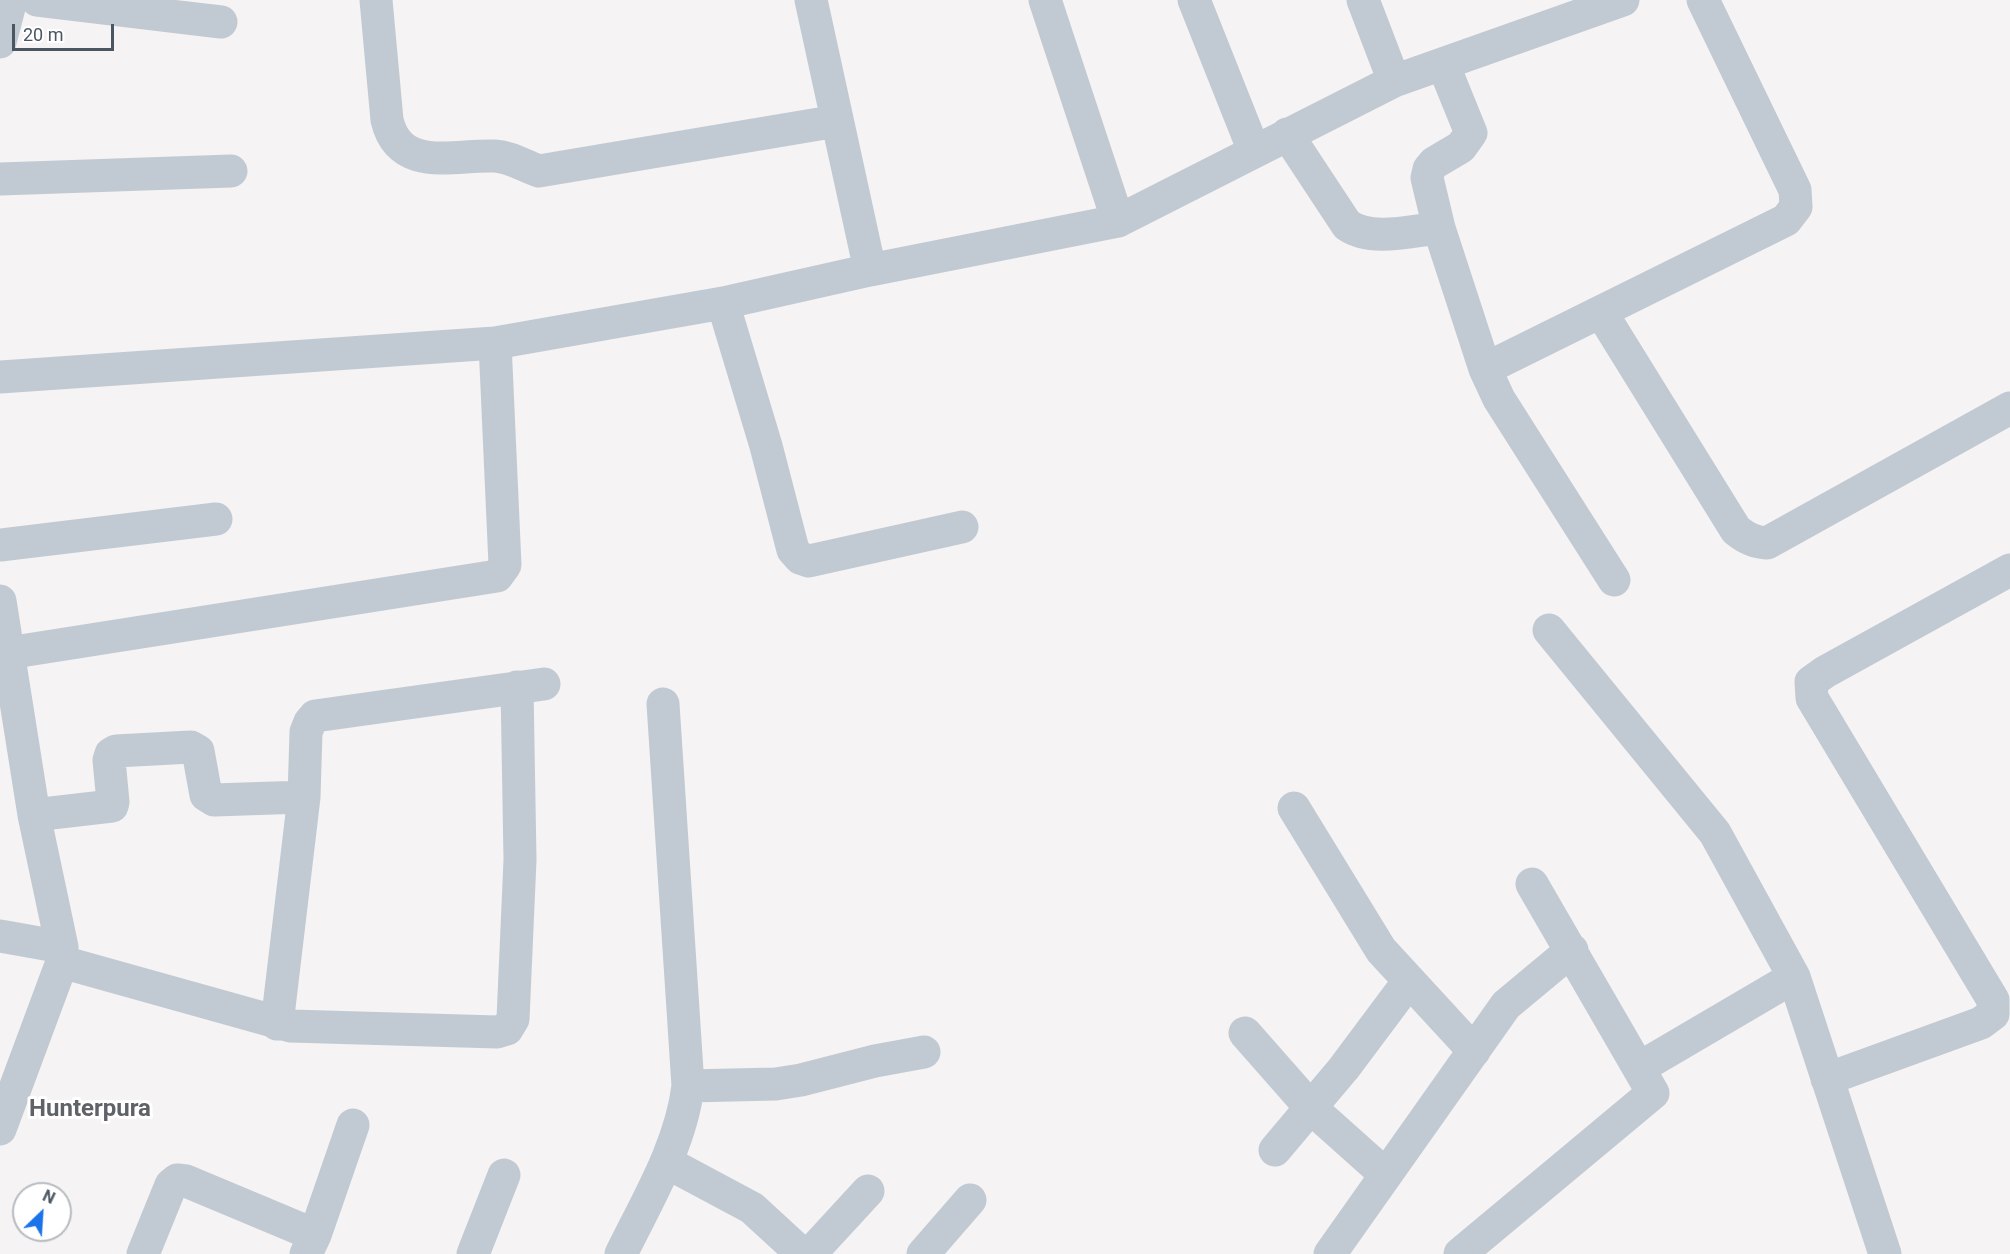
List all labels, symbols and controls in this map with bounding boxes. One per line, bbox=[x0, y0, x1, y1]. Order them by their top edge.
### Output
scale bar bbox=[15, 12, 117, 50]
text: 20 m bbox=[23, 24, 63, 45]
district label: Hunterpura bbox=[29, 1096, 151, 1124]
north arrow bbox=[12, 1182, 72, 1242]
text: N bbox=[40, 1186, 58, 1208]

